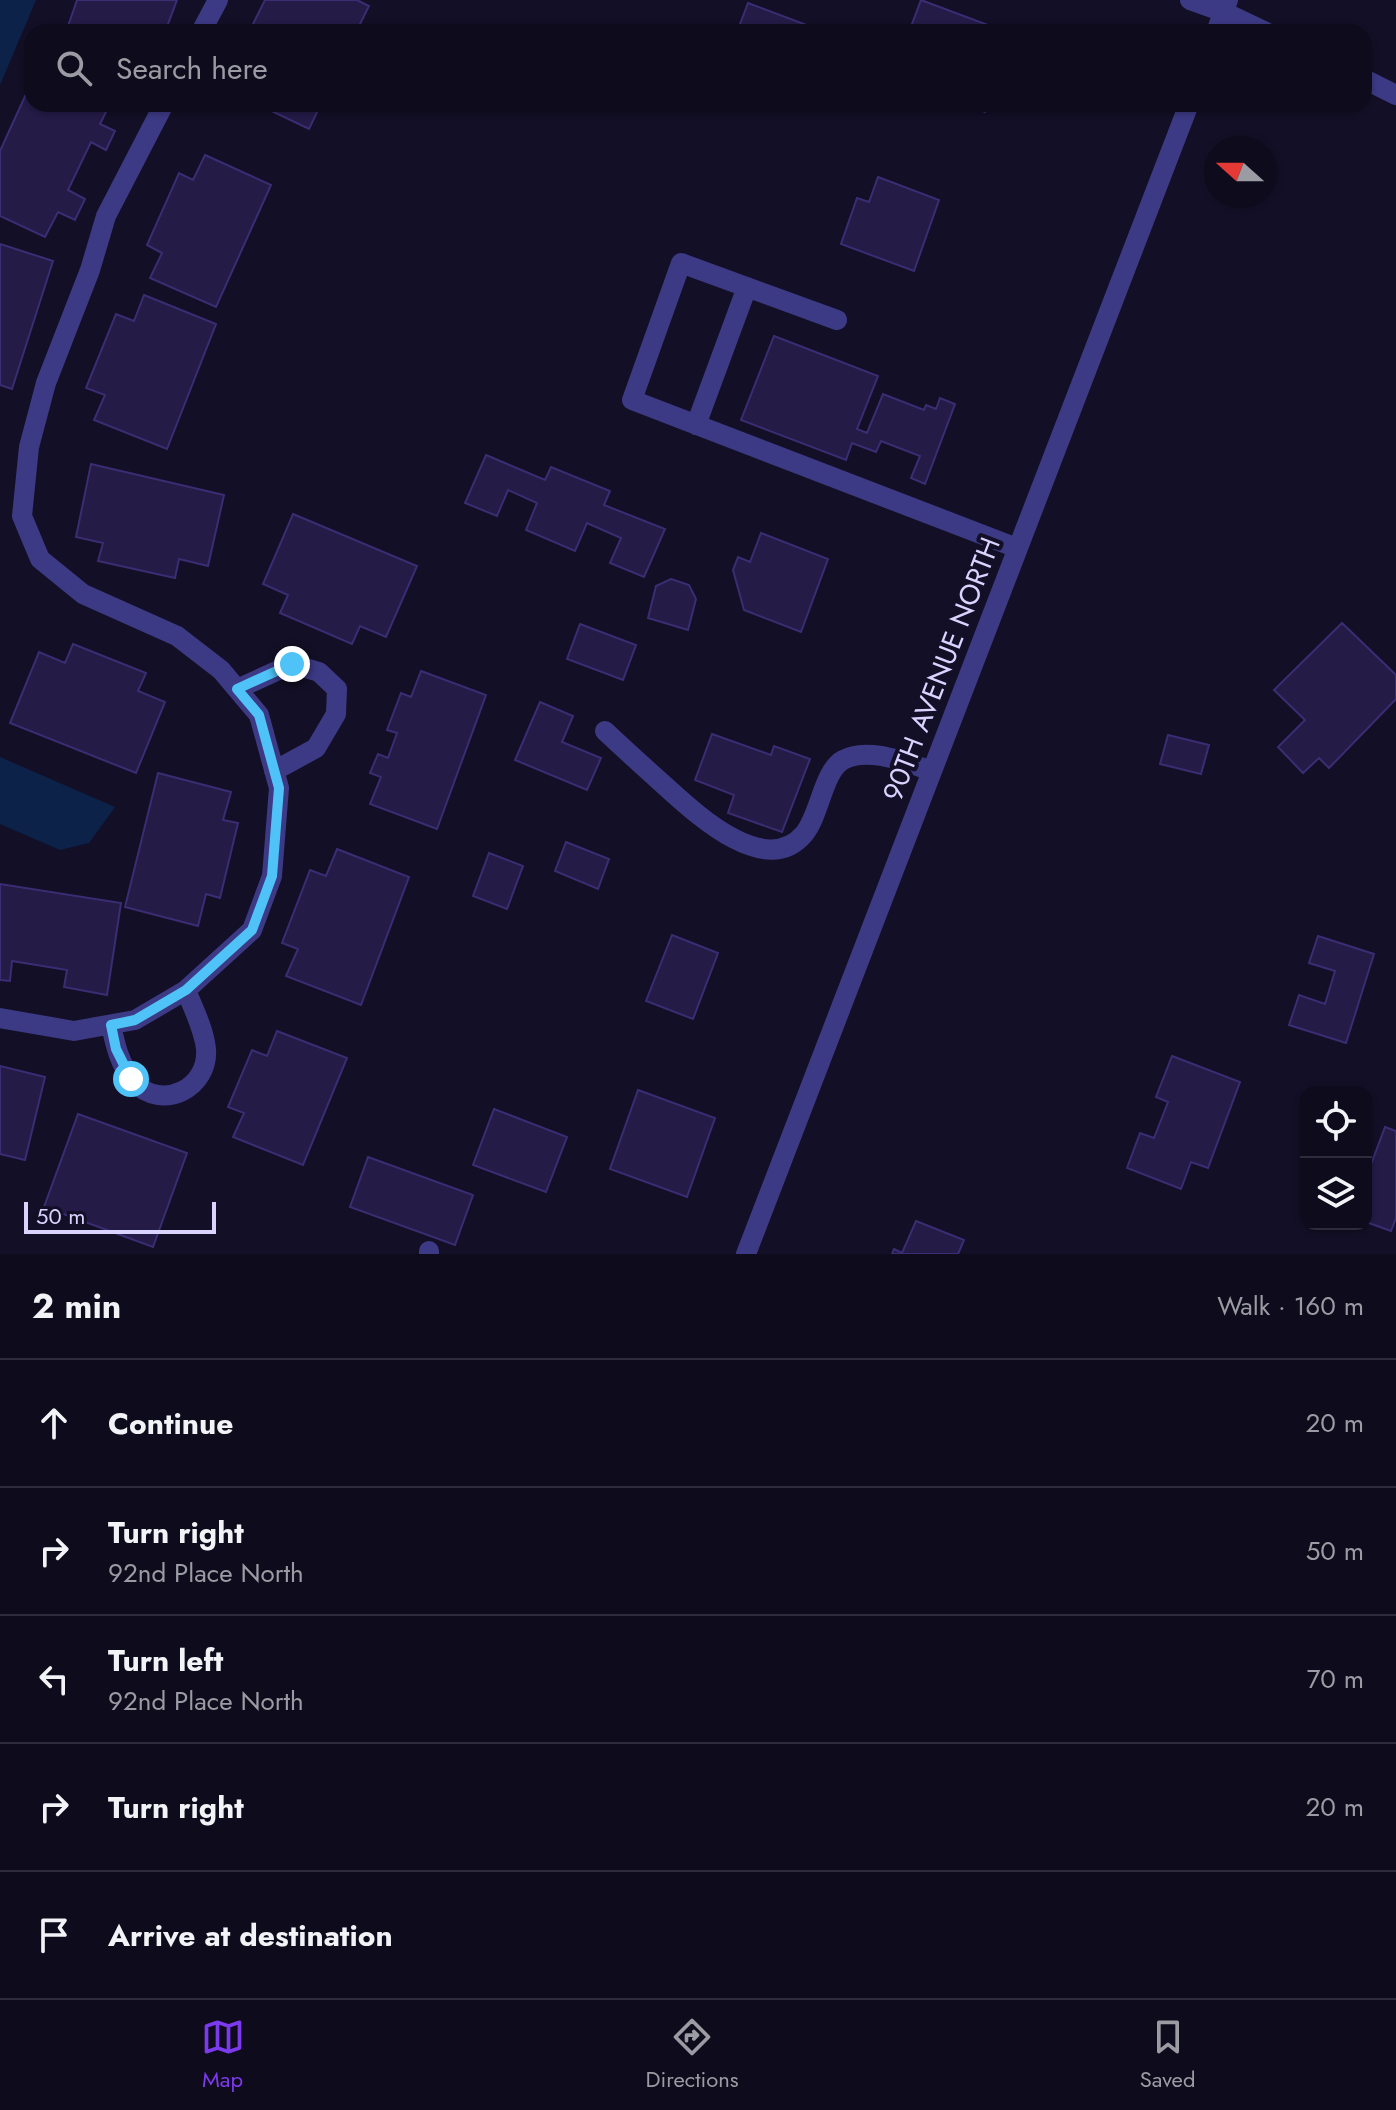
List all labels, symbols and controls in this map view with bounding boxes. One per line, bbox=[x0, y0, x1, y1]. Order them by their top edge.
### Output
search box bbox=[24, 24, 1372, 112]
icon: search bbox=[52, 46, 96, 90]
text: Search here bbox=[116, 47, 268, 90]
north arrow bbox=[1204, 136, 1276, 208]
street label: 90TH AVENUE NORTH bbox=[872, 531, 1011, 807]
route end bbox=[274, 646, 310, 682]
route start bbox=[113, 1061, 149, 1097]
map controls bbox=[1300, 1086, 1372, 1230]
button: locate bbox=[1300, 1086, 1372, 1158]
button: layers bbox=[1300, 1158, 1372, 1230]
scale bar bbox=[24, 1198, 216, 1234]
text: 50 m bbox=[36, 1200, 85, 1232]
text: 2 min bbox=[32, 1282, 121, 1331]
text: Walk · 160 m bbox=[1217, 1287, 1364, 1325]
icon: ahead bbox=[32, 1401, 76, 1445]
text: Continue bbox=[108, 1402, 234, 1445]
text: 20 m bbox=[1306, 1404, 1364, 1442]
text: Turn right bbox=[108, 1511, 244, 1554]
icon: right bbox=[32, 1529, 76, 1573]
text: 50 m bbox=[1306, 1532, 1364, 1570]
text: 92nd Place North bbox=[108, 1554, 304, 1592]
text: Turn left bbox=[108, 1639, 223, 1682]
icon: left bbox=[32, 1657, 76, 1701]
text: 70 m bbox=[1307, 1660, 1364, 1698]
text: 92nd Place North bbox=[108, 1682, 304, 1720]
icon: right bbox=[32, 1785, 76, 1829]
text: Turn right bbox=[108, 1786, 244, 1829]
text: 20 m bbox=[1306, 1788, 1364, 1826]
icon: arrive bbox=[32, 1913, 76, 1957]
text: Arrive at destination bbox=[108, 1914, 393, 1957]
tab: Map bbox=[201, 2015, 245, 2095]
tab: Directions bbox=[646, 2015, 739, 2095]
tab: Saved bbox=[1140, 2015, 1195, 2095]

